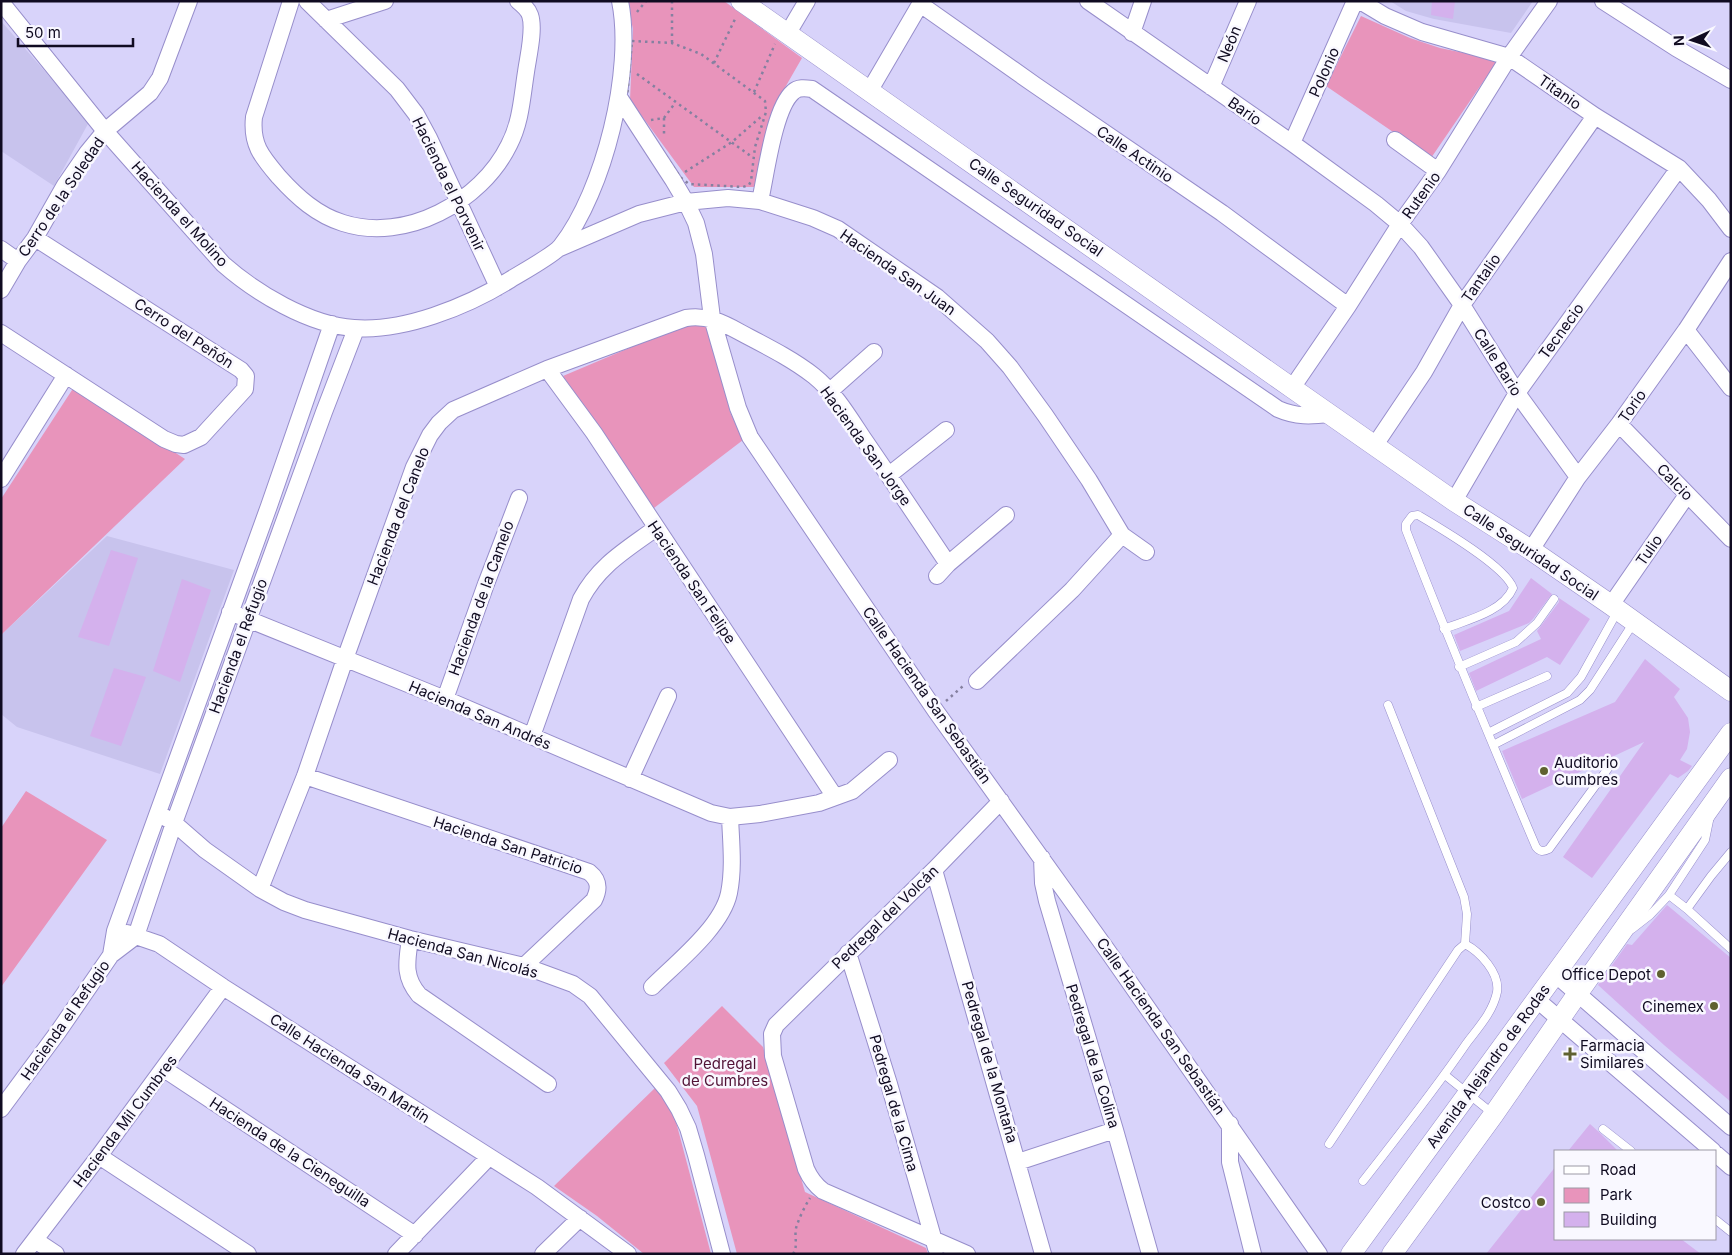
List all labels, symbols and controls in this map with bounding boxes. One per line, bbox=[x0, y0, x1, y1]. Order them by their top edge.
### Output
scale bar bbox=[18, 15, 132, 47]
north arrow bbox=[1667, 15, 1717, 65]
text: 50 m bbox=[25, 23, 61, 42]
street label: Neón bbox=[1213, 23, 1245, 65]
text: N bbox=[1670, 35, 1687, 46]
street label: Polonio bbox=[1305, 44, 1343, 100]
street label: Titanio bbox=[1535, 70, 1585, 114]
street label: Bario bbox=[1224, 93, 1266, 129]
street label: Hacienda el Porvenir bbox=[408, 114, 490, 255]
street label: Calle Actinio bbox=[1093, 121, 1177, 187]
street label: Cerro de la Soledad bbox=[14, 133, 108, 261]
street label: Calle Seguridad Social bbox=[965, 153, 1107, 261]
street label: Hacienda el Molino bbox=[128, 157, 232, 271]
street label: Rutenio bbox=[1398, 168, 1444, 222]
street label: Hacienda San Juan bbox=[836, 225, 960, 319]
street label: Tantalio bbox=[1457, 250, 1505, 306]
street label: Cerro del Peñón bbox=[131, 294, 237, 372]
street label: Tecnecio bbox=[1534, 299, 1588, 363]
street label: Calle Bario bbox=[1470, 325, 1526, 399]
street label: Hacienda San Jorge bbox=[816, 382, 916, 510]
street label: Torio bbox=[1614, 386, 1650, 426]
street label: Hacienda del Canelo bbox=[363, 444, 433, 588]
street label: Calcio bbox=[1653, 459, 1697, 505]
street label: Calle Seguridad Social bbox=[1460, 500, 1602, 604]
street label: Hacienda San Felipe bbox=[644, 517, 740, 647]
street label: Hacienda de la Camelo bbox=[444, 518, 518, 678]
street label: Tulio bbox=[1632, 531, 1666, 569]
street label: Hacienda el Refugio bbox=[205, 576, 271, 716]
street label: Calle Hacienda San Sebastián bbox=[858, 603, 996, 787]
street label: Hacienda San Andrés bbox=[406, 676, 554, 754]
place label: Auditorio Cumbres bbox=[1554, 753, 1618, 789]
marker: Auditorio Cumbres bbox=[1538, 765, 1550, 777]
street label: Hacienda San Patricio bbox=[431, 812, 585, 878]
street label: Pedregal del Volcán bbox=[828, 861, 942, 973]
street label: Hacienda San Nicolás bbox=[386, 924, 540, 982]
street label: Calle Hacienda San Sebastián bbox=[1092, 934, 1230, 1118]
street label: Hacienda el Refugio bbox=[16, 956, 114, 1084]
place label: Office Depot bbox=[1561, 965, 1651, 984]
marker: Office Depot bbox=[1655, 968, 1667, 980]
street label: Pedregal de la Montaña bbox=[958, 979, 1022, 1145]
street label: Avenida Alejandro de Rodas bbox=[1422, 980, 1554, 1152]
street label: Pedregal de la Colina bbox=[1062, 982, 1124, 1130]
place label: Cinemex bbox=[1642, 997, 1704, 1016]
marker: Cinemex bbox=[1708, 1000, 1720, 1012]
street label: Calle Hacienda San Martín bbox=[266, 1009, 434, 1127]
street label: Pedregal de la Cima bbox=[865, 1032, 923, 1174]
place label: Farmacia Similares bbox=[1580, 1036, 1645, 1072]
marker: Farmacia Similares bbox=[1564, 1048, 1576, 1060]
street label: Hacienda Mil Cumbres bbox=[69, 1051, 181, 1191]
park label: Pedregal de Cumbres bbox=[682, 1054, 768, 1090]
street label: Hacienda de la Cieneguilla bbox=[206, 1093, 374, 1211]
legend bbox=[1554, 1150, 1717, 1240]
text: Road bbox=[1600, 1160, 1636, 1179]
text: Park bbox=[1600, 1185, 1633, 1204]
place label: Costco bbox=[1481, 1193, 1531, 1212]
marker: Costco bbox=[1535, 1196, 1547, 1208]
text: Building bbox=[1600, 1210, 1657, 1229]

